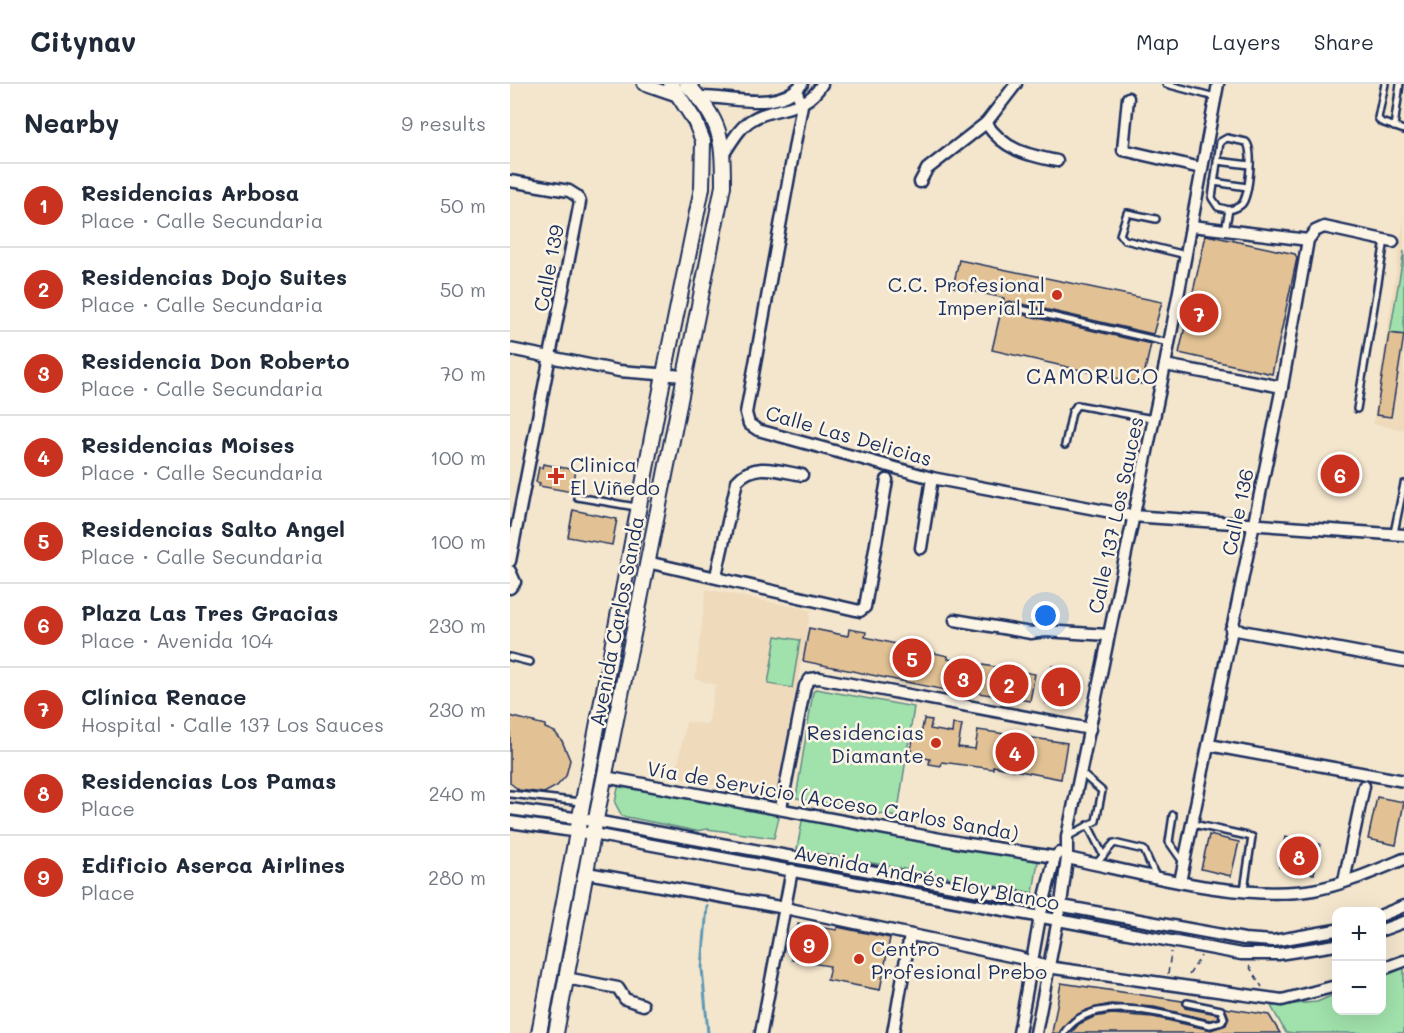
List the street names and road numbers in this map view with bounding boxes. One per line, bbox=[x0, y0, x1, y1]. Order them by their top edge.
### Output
street label: Calle 139 bbox=[527, 222, 569, 314]
street label: Calle Las Delicias bbox=[763, 399, 935, 471]
street label: Calle 137 Los Sauces bbox=[1081, 414, 1149, 616]
street label: Calle 136 bbox=[1215, 466, 1259, 558]
street label: Avenida Carlos Sanda bbox=[583, 514, 649, 728]
street label: Vía de Servicio (Acceso Carlos Sanda) bbox=[645, 754, 1021, 846]
street label: Avenida Andrés Eloy Blanco bbox=[792, 838, 1062, 916]

